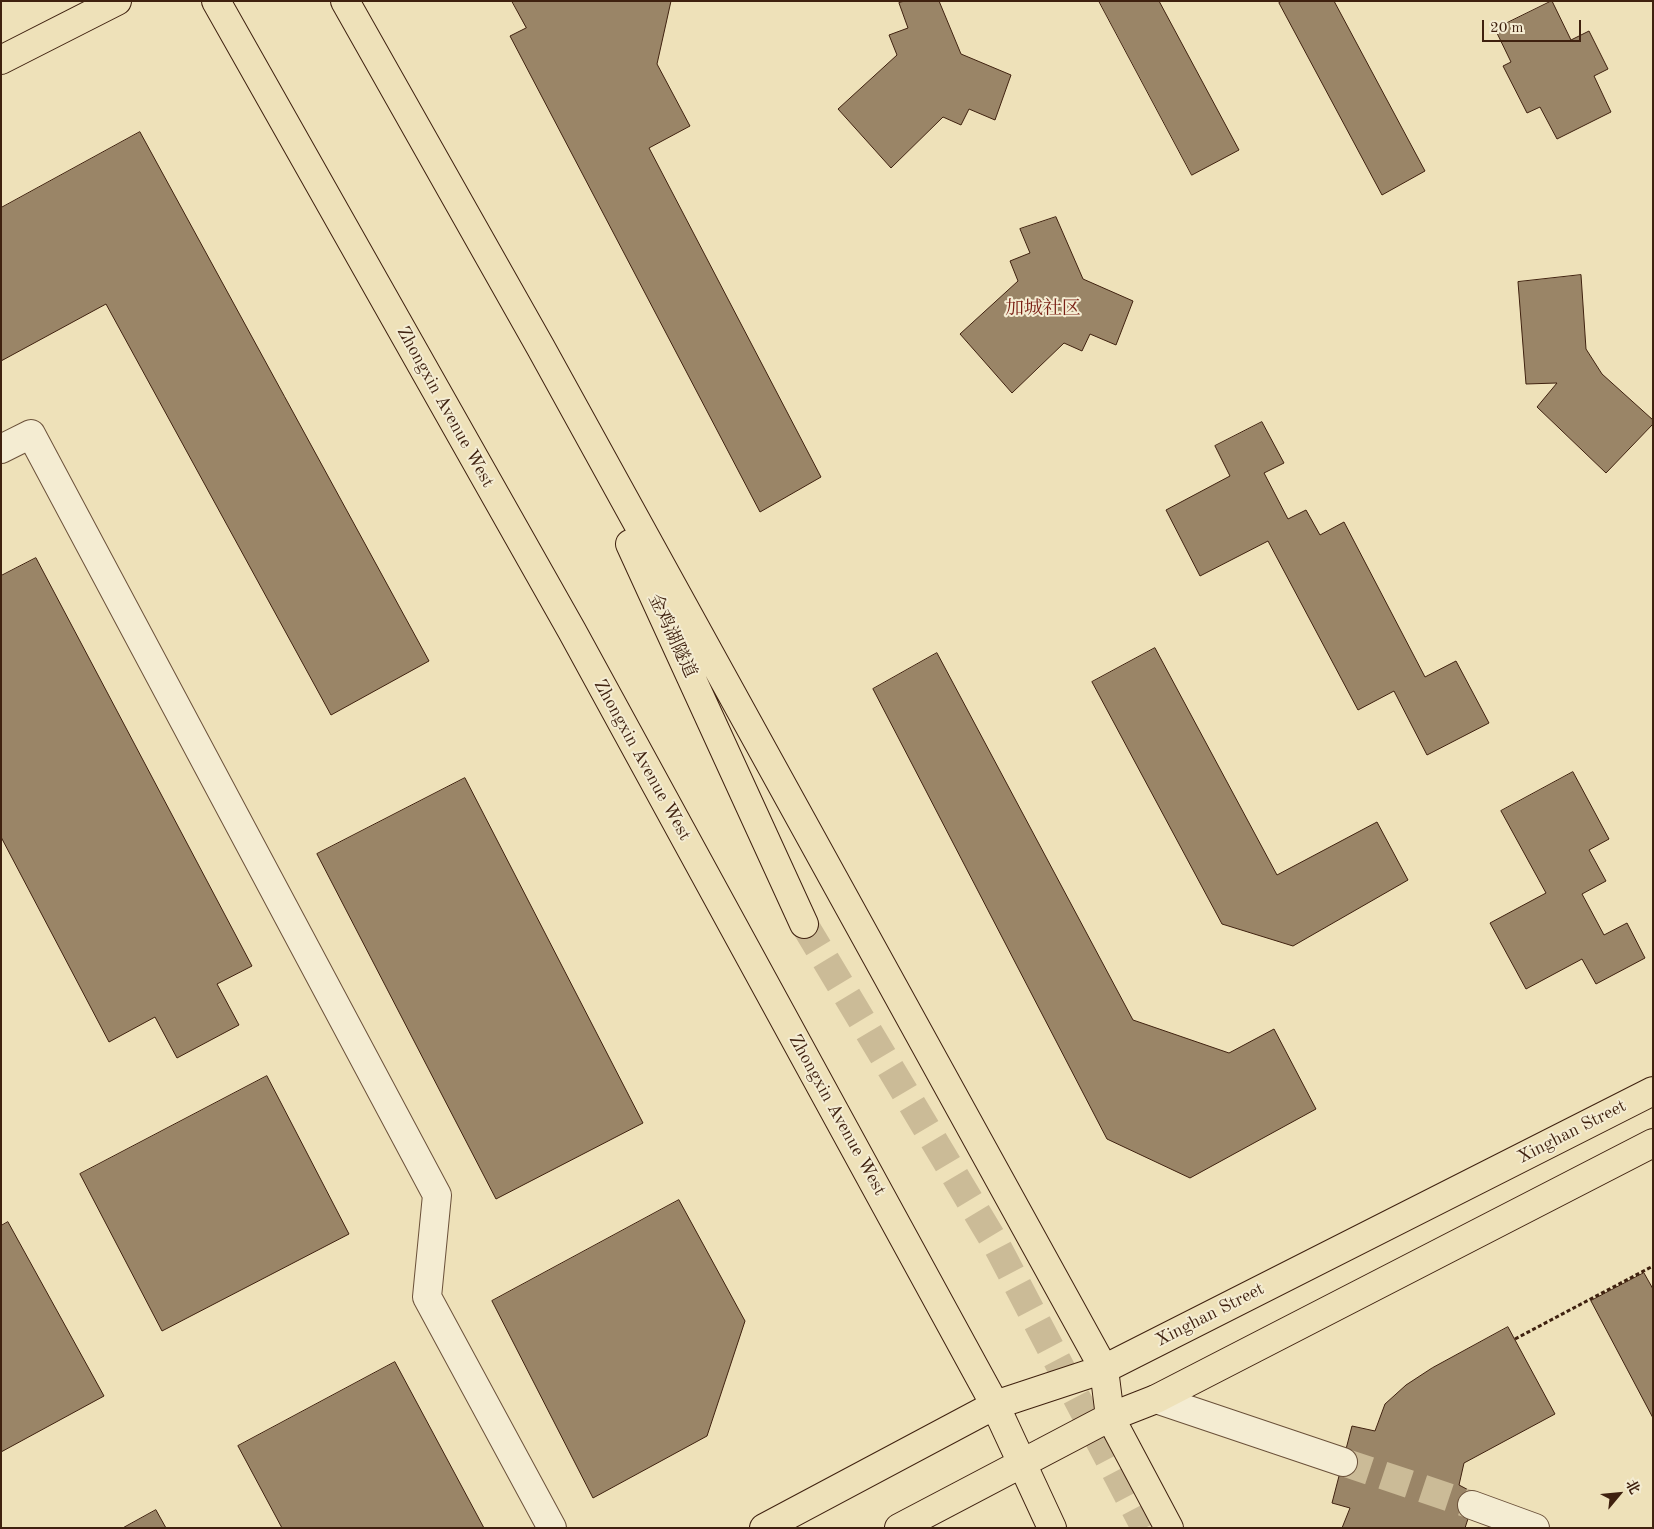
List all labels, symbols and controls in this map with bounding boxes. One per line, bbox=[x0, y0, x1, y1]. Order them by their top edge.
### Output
scale bar bbox=[1484, 10, 1583, 42]
text: 20 m bbox=[1490, 21, 1524, 36]
district label: 加城社区 bbox=[1005, 298, 1081, 320]
street label: Zhongxin Avenue West bbox=[392, 323, 498, 491]
street label: 金鸡湖隧道 bbox=[643, 591, 701, 681]
street label: Zhongxin Avenue West bbox=[589, 676, 695, 844]
street label: Zhongxin Avenue West bbox=[784, 1031, 890, 1199]
street label: Xinghan Street bbox=[1514, 1095, 1630, 1169]
street label: Xinghan Street bbox=[1152, 1278, 1268, 1352]
north arrow bbox=[1594, 1469, 1644, 1519]
text: 北 bbox=[1623, 1477, 1642, 1496]

